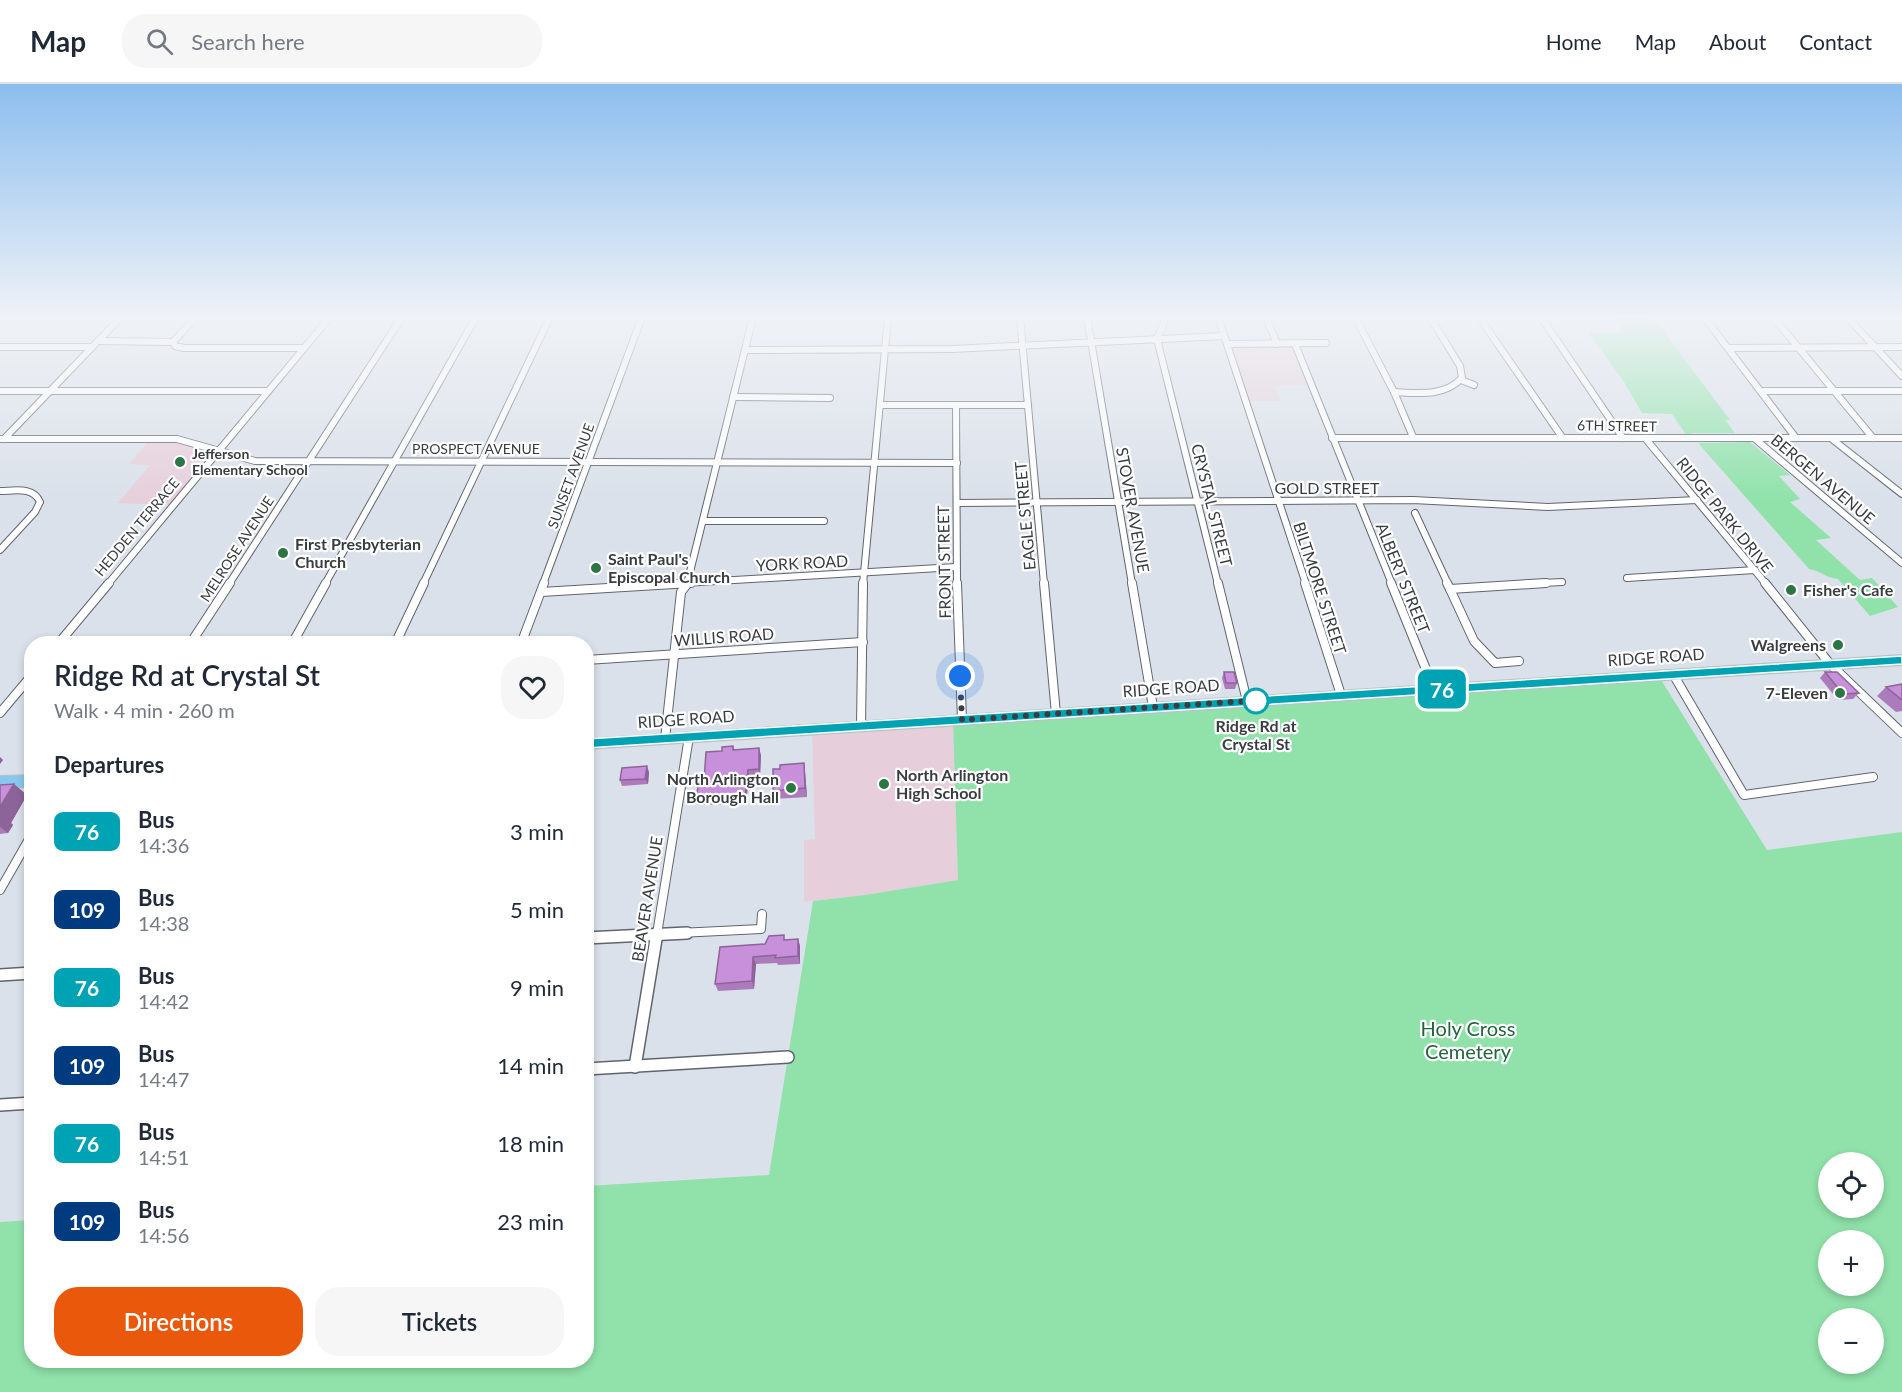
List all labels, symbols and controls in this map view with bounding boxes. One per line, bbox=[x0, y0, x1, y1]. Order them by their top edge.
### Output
search box bbox=[122, 14, 542, 68]
text: Map bbox=[30, 24, 86, 58]
icon: search bbox=[143, 25, 176, 58]
text: Search here bbox=[191, 28, 305, 55]
text: Home bbox=[1546, 29, 1602, 54]
text: Map bbox=[1635, 29, 1676, 54]
text: About bbox=[1709, 29, 1766, 54]
text: Contact bbox=[1799, 29, 1872, 54]
street label: 6TH STREET bbox=[1577, 416, 1658, 435]
street label: SUNSET AVENUE bbox=[544, 421, 597, 531]
street label: BERGEN AVENUE bbox=[1768, 430, 1879, 528]
street label: PROSPECT AVENUE bbox=[412, 440, 540, 457]
street label: CRYSTAL STREET bbox=[1188, 442, 1237, 569]
place label: Jefferson Elementary School bbox=[192, 445, 308, 478]
street label: STOVER AVENUE bbox=[1113, 446, 1154, 574]
street label: RIDGE PARK DRIVE bbox=[1673, 453, 1778, 576]
marker: Jefferson Elementary School bbox=[173, 455, 187, 469]
street label: EAGLE STREET bbox=[1010, 460, 1039, 571]
street label: HEDDEN TERRACE bbox=[91, 474, 183, 579]
street label: GOLD STREET bbox=[1274, 478, 1380, 497]
street label: MELROSE AVENUE bbox=[196, 493, 277, 605]
street label: FRONT STREET bbox=[933, 505, 954, 619]
street label: BILTMORE STREET bbox=[1290, 519, 1351, 657]
street label: ALBERT STREET bbox=[1373, 520, 1434, 636]
place label: First Presbyterian Church bbox=[295, 534, 421, 571]
marker: First Presbyterian Church bbox=[276, 546, 290, 560]
place label: Saint Paul's Episcopal Church bbox=[608, 549, 730, 586]
street label: YORK ROAD bbox=[755, 551, 849, 574]
marker: Saint Paul's Episcopal Church bbox=[589, 561, 603, 575]
place label: Fisher's Cafe bbox=[1803, 580, 1894, 599]
marker: Fisher's Cafe bbox=[1784, 583, 1798, 597]
street label: WILLIS ROAD bbox=[673, 624, 775, 649]
place label: Walgreens bbox=[1751, 635, 1826, 654]
marker: Walgreens bbox=[1831, 638, 1845, 652]
street label: RIDGE ROAD bbox=[1607, 644, 1705, 669]
button: heart bbox=[501, 656, 564, 719]
text: Ridge Rd at Crystal St bbox=[54, 658, 320, 692]
your location bbox=[945, 661, 975, 691]
line badge: 76 bbox=[1415, 670, 1469, 708]
street label: RIDGE ROAD bbox=[1122, 675, 1220, 700]
text: 76 bbox=[1430, 677, 1454, 702]
place label: 7-Eleven bbox=[1766, 683, 1828, 702]
marker: 7-Eleven bbox=[1833, 686, 1847, 700]
marker: Ridge Rd at Crystal St bbox=[1243, 688, 1269, 714]
text: Walk · 4 min · 260 m bbox=[54, 698, 235, 722]
street label: RIDGE ROAD bbox=[637, 706, 735, 731]
place label: Ridge Rd at Crystal St bbox=[1216, 716, 1296, 753]
text: Departures bbox=[54, 751, 164, 778]
place label: North Arlington High School bbox=[896, 765, 1008, 802]
place label: North Arlington Borough Hall bbox=[667, 769, 779, 806]
marker: North Arlington High School bbox=[877, 777, 891, 791]
marker: North Arlington Borough Hall bbox=[784, 781, 798, 795]
text: Bus bbox=[138, 806, 174, 833]
text: 3 min bbox=[510, 818, 564, 845]
text: 76 bbox=[75, 819, 99, 844]
text: 14:36 bbox=[138, 833, 189, 857]
street label: BEAVER AVENUE bbox=[627, 835, 666, 963]
text: Bus bbox=[138, 884, 174, 911]
text: 5 min bbox=[510, 896, 564, 923]
text: 109 bbox=[69, 897, 105, 922]
text: 14:38 bbox=[138, 911, 189, 935]
text: Bus bbox=[138, 962, 174, 989]
text: 9 min bbox=[510, 974, 564, 1001]
text: 76 bbox=[75, 975, 99, 1000]
text: 14:42 bbox=[138, 989, 189, 1013]
park label: Holy Cross Cemetery bbox=[1421, 1016, 1515, 1063]
text: Bus bbox=[138, 1040, 174, 1067]
text: 14 min bbox=[497, 1052, 564, 1079]
text: 109 bbox=[69, 1053, 105, 1078]
text: 14:47 bbox=[138, 1067, 189, 1091]
text: Bus bbox=[138, 1118, 174, 1145]
text: 18 min bbox=[497, 1130, 564, 1157]
text: 76 bbox=[75, 1131, 99, 1156]
text: 14:51 bbox=[138, 1145, 189, 1169]
map controls bbox=[1818, 1152, 1884, 1374]
button: locate bbox=[1818, 1152, 1884, 1218]
text: Bus bbox=[138, 1196, 174, 1223]
text: 23 min bbox=[497, 1208, 564, 1235]
text: 109 bbox=[69, 1209, 105, 1234]
text: 14:56 bbox=[138, 1223, 189, 1247]
button: + bbox=[1818, 1230, 1884, 1296]
button: Directions bbox=[54, 1287, 303, 1356]
button: Tickets bbox=[315, 1287, 564, 1356]
button: − bbox=[1818, 1308, 1884, 1374]

